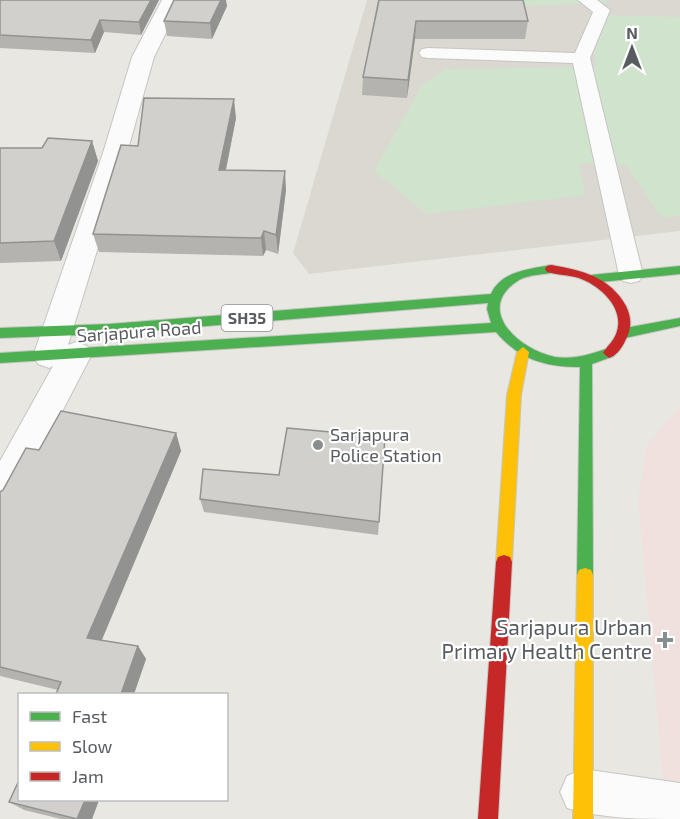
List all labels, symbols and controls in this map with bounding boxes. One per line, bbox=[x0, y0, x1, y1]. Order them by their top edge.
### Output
north arrow bbox=[602, 18, 662, 78]
text: N bbox=[626, 23, 638, 42]
road number: SH35 bbox=[222, 305, 272, 331]
street label: Sarjapura Road bbox=[76, 316, 202, 346]
place label: Sarjapura Police Station bbox=[330, 423, 442, 466]
marker: Sarjapura Police Station bbox=[311, 438, 325, 452]
place label: Sarjapura Urban Primary Health Centre bbox=[442, 614, 652, 663]
marker: Sarjapura Urban Primary Health Centre bbox=[656, 631, 674, 649]
legend bbox=[18, 693, 228, 801]
text: Fast bbox=[72, 705, 107, 727]
text: Slow bbox=[72, 735, 113, 757]
text: Jam bbox=[72, 765, 104, 787]

